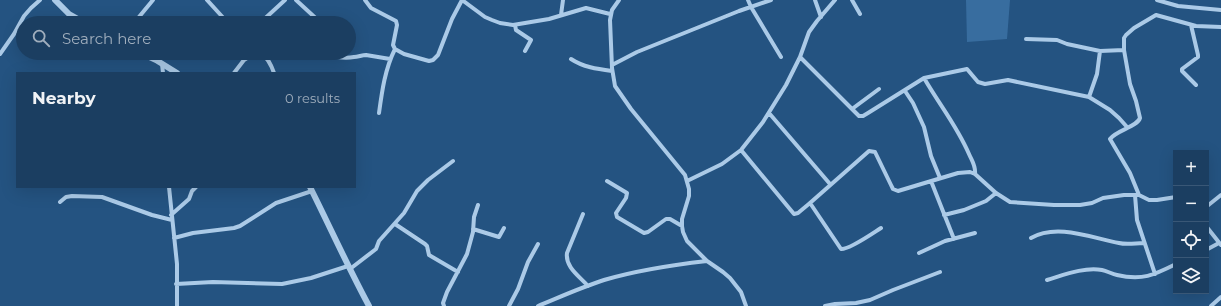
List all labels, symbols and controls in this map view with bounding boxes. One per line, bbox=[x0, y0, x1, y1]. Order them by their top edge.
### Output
search box bbox=[16, 16, 356, 60]
icon: search bbox=[30, 27, 52, 49]
text: Search here bbox=[62, 29, 151, 48]
text: Nearby bbox=[32, 88, 96, 108]
text: 0 results bbox=[285, 90, 340, 106]
map controls bbox=[1173, 150, 1209, 294]
button: + bbox=[1173, 150, 1209, 186]
button: − bbox=[1173, 186, 1209, 222]
button: locate bbox=[1173, 222, 1209, 258]
button: layers bbox=[1173, 258, 1209, 294]

